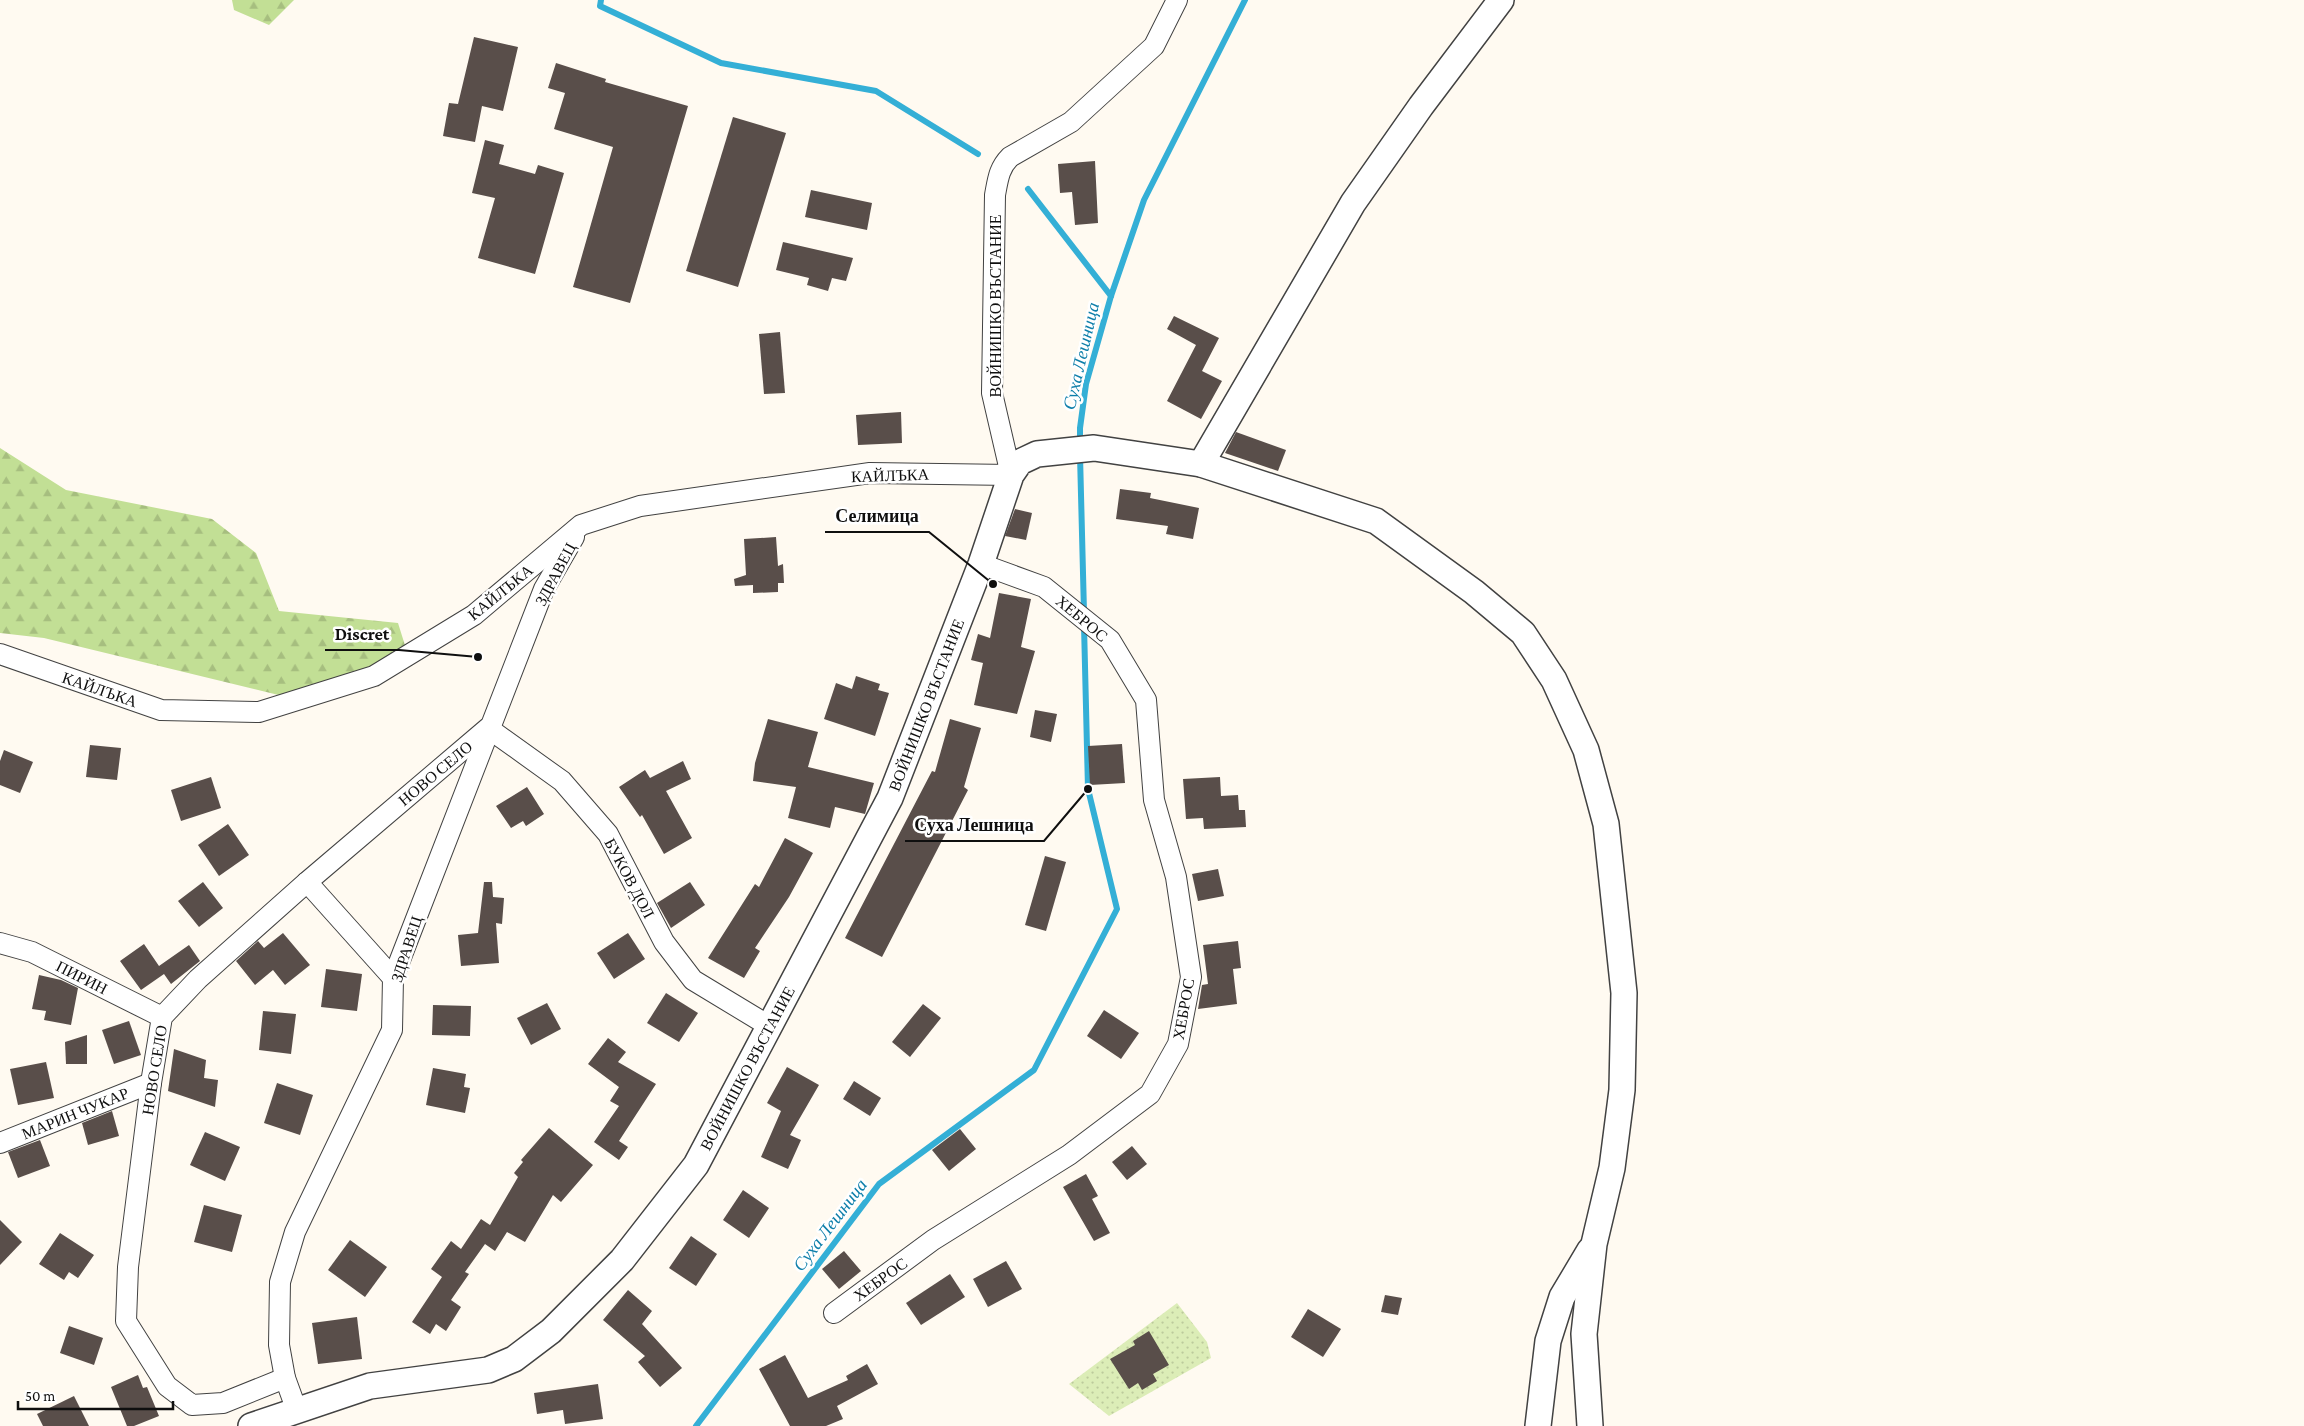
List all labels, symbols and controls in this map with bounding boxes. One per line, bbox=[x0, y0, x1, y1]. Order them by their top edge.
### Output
street label: ВОЙНИШКО ВЪСТАНИЕ bbox=[986, 214, 1004, 398]
water label: Суха Лешница bbox=[1059, 300, 1103, 412]
street label: КАЙЛЪКА bbox=[851, 465, 930, 485]
callout: Селимица bbox=[825, 499, 929, 532]
text: Селимица bbox=[835, 506, 919, 526]
street label: ЗДРАВЕЦ bbox=[532, 540, 580, 609]
street label: КАЙЛЪКА bbox=[464, 560, 536, 624]
street label: ХЕБРОС bbox=[1052, 592, 1111, 645]
street label: ВОЙНИШКО ВЪСТАНИЕ bbox=[885, 616, 967, 794]
callout: Discret bbox=[325, 617, 399, 650]
text: Discret bbox=[335, 624, 390, 644]
street label: КАЙЛЪКА bbox=[60, 668, 140, 710]
street label: НОВО СЕЛО bbox=[395, 738, 476, 809]
callout: Суха Лешница bbox=[905, 808, 1044, 841]
text: Суха Лешница bbox=[914, 815, 1034, 835]
street label: БУКОВ ДОЛ bbox=[601, 835, 658, 922]
street label: ЗДРАВЕЦ bbox=[388, 914, 426, 985]
street label: ПИРИН bbox=[53, 957, 111, 998]
street label: ХЕБРОС bbox=[1170, 977, 1197, 1041]
street label: ВОЙНИШКО ВЪСТАНИЕ bbox=[696, 983, 798, 1153]
street label: НОВО СЕЛО bbox=[139, 1024, 170, 1116]
street label: МАРИН ЧУКАР bbox=[19, 1084, 131, 1143]
water label: Суха Лешница bbox=[789, 1175, 871, 1275]
street label: ХЕБРОС bbox=[850, 1254, 910, 1305]
scale bar bbox=[18, 1378, 172, 1410]
text: 50 m bbox=[25, 1388, 55, 1404]

